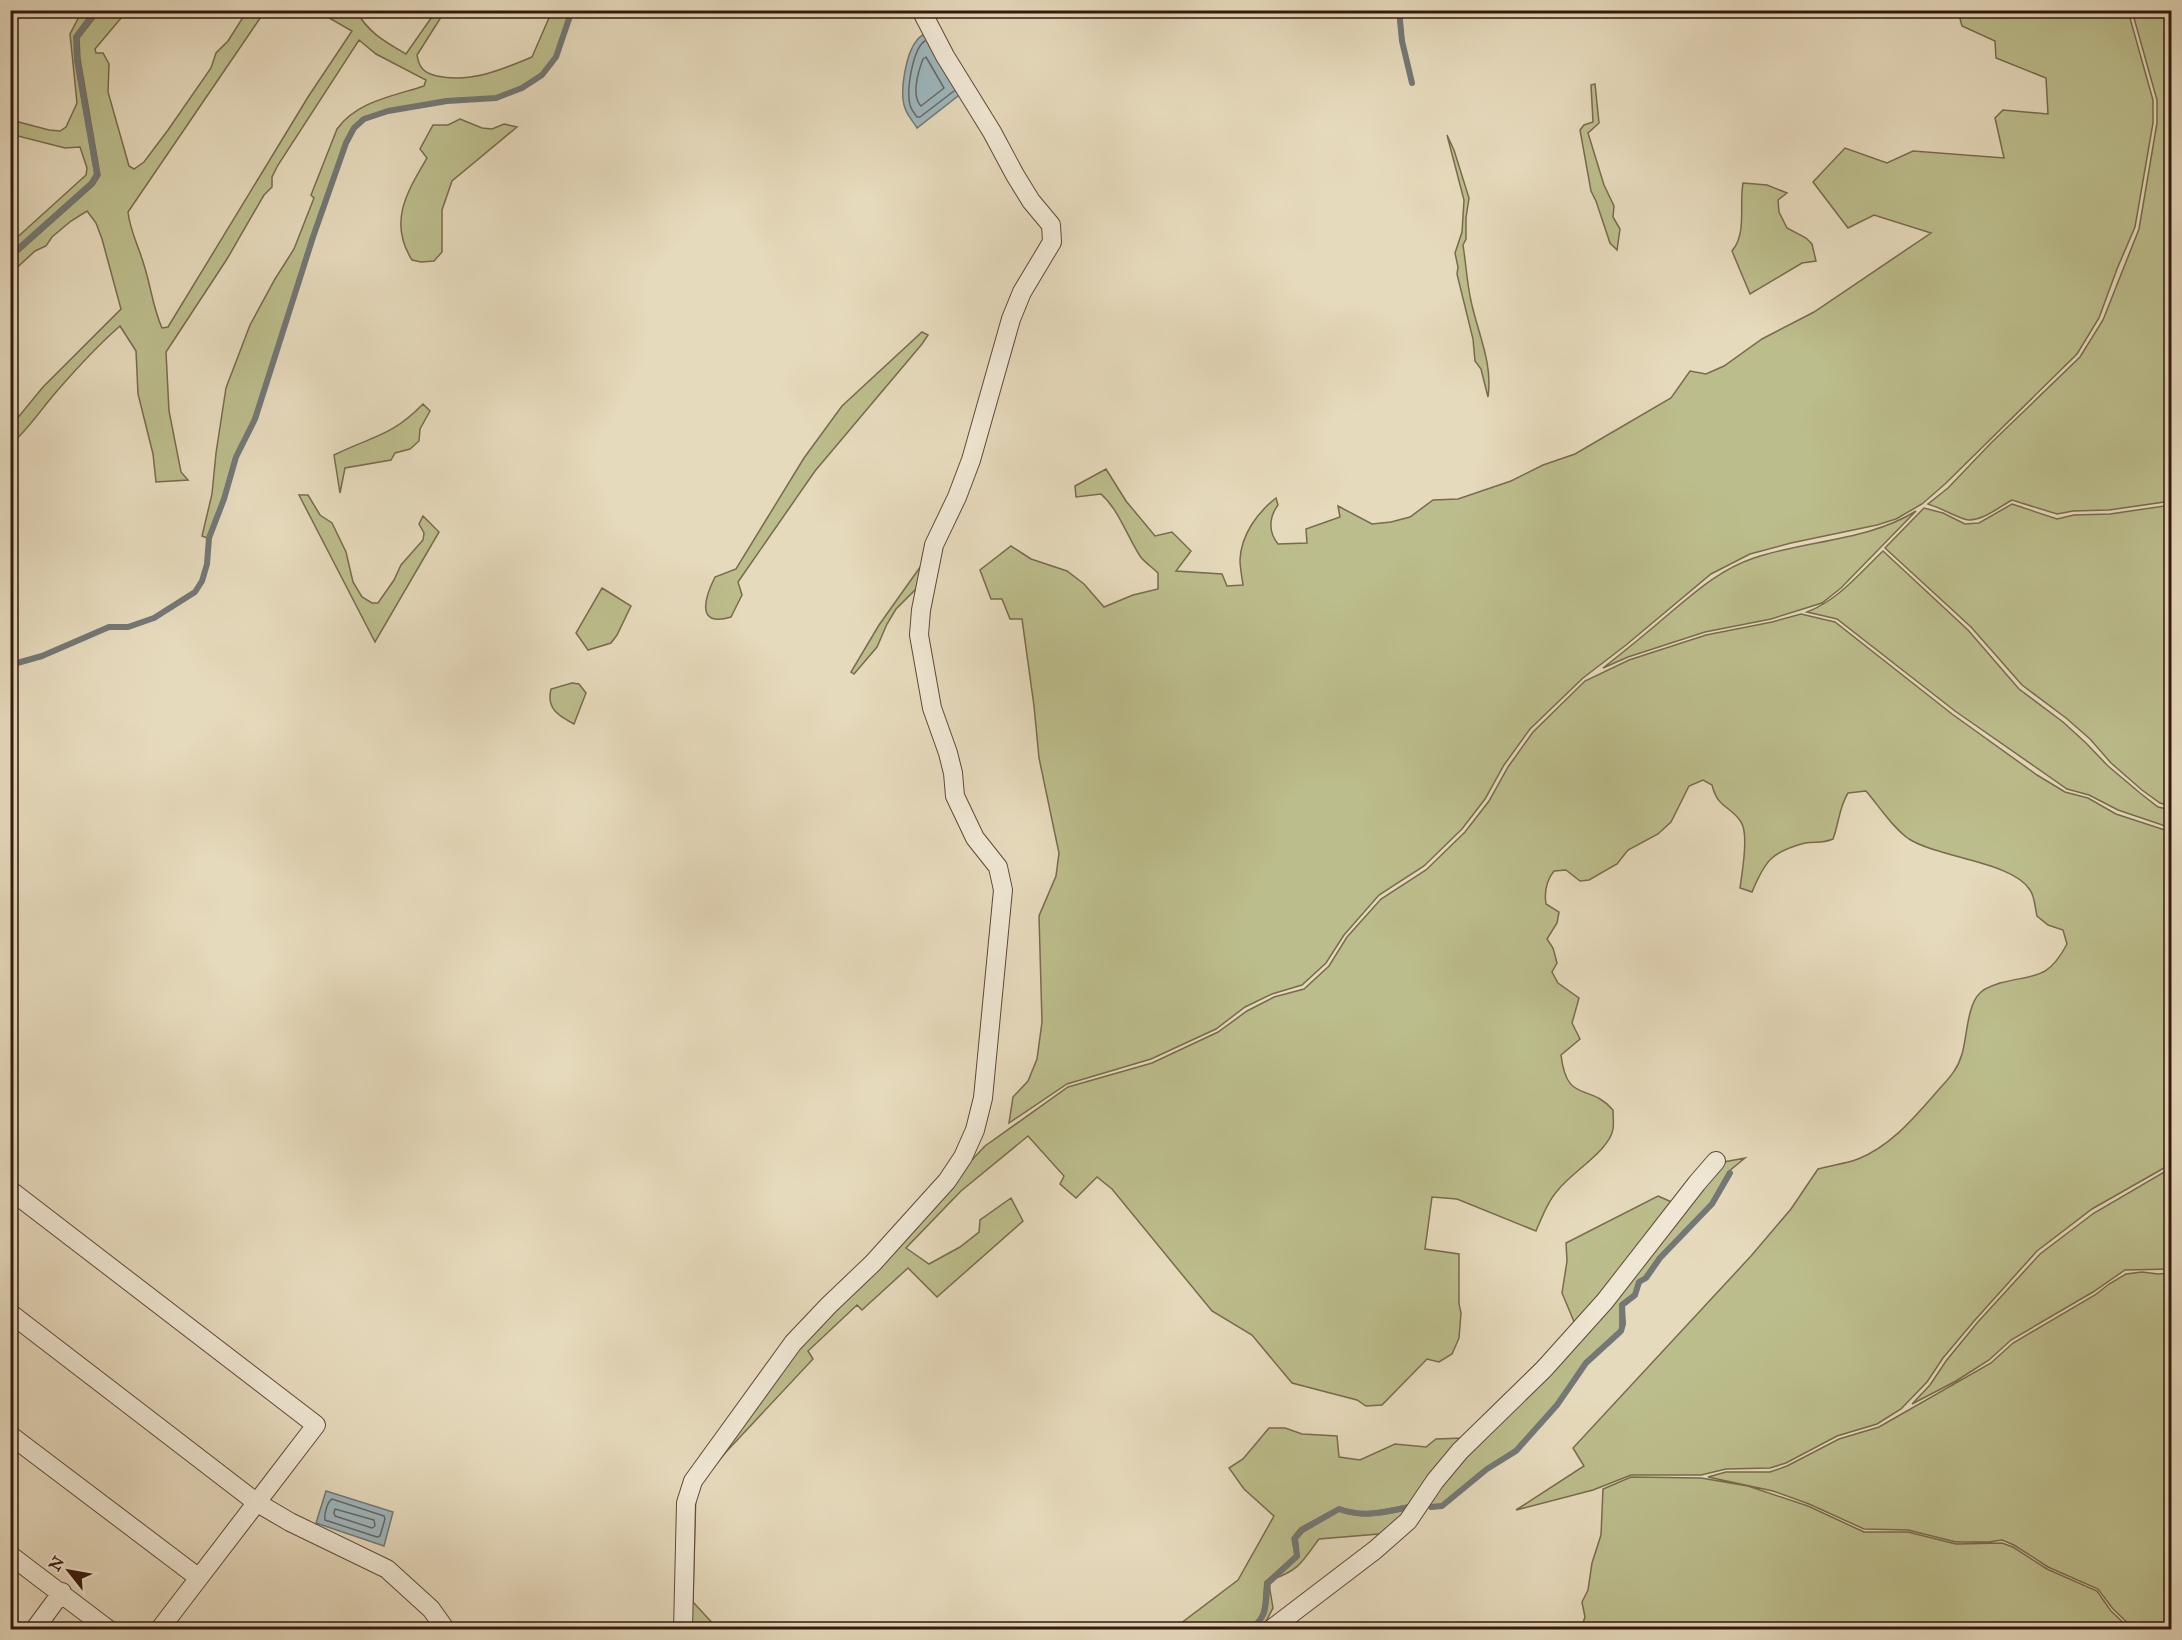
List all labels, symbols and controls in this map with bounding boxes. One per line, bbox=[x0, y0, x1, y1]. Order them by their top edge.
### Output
north arrow bbox=[39, 1541, 99, 1601]
text: N bbox=[45, 1552, 68, 1574]

